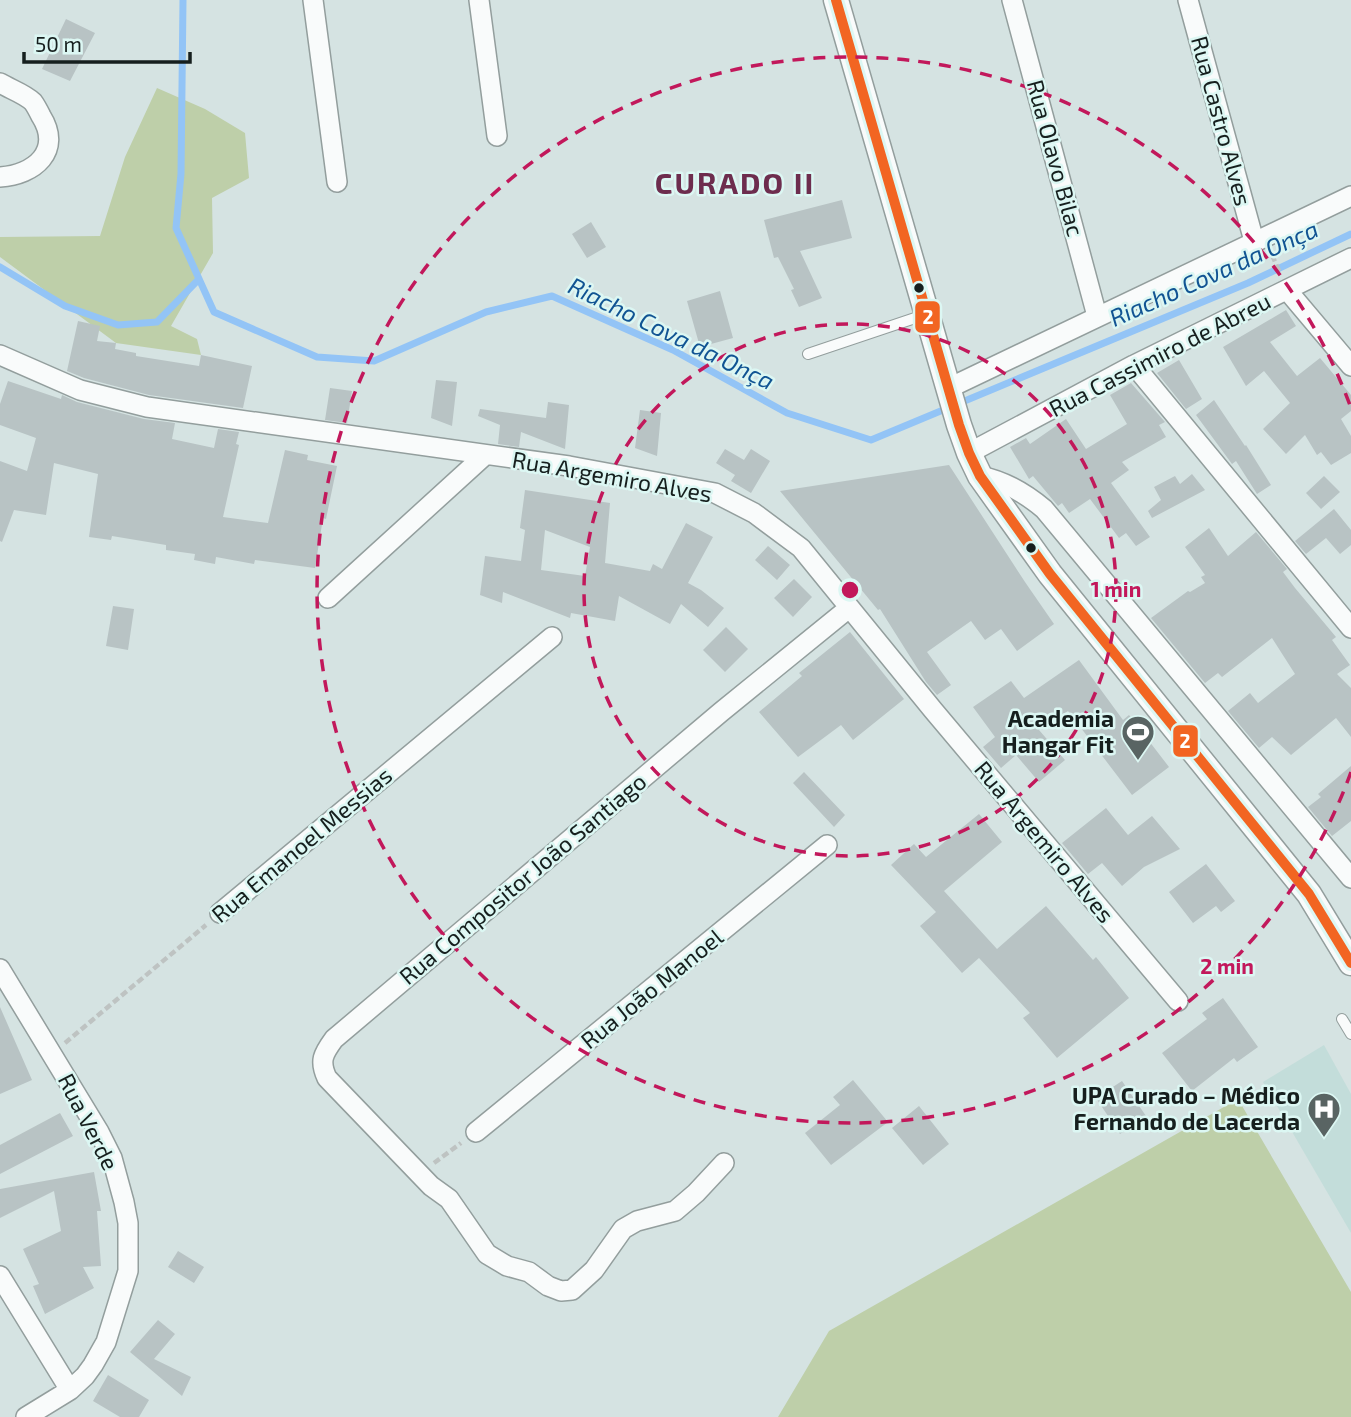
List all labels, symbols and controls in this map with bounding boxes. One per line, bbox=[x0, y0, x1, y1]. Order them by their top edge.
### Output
scale bar bbox=[24, 21, 191, 65]
text: 50 m bbox=[35, 31, 82, 56]
street label: Rua Castro Alves bbox=[1186, 33, 1258, 209]
street label: Rua Olavo Bilac bbox=[1022, 76, 1090, 239]
district label: CURADO II bbox=[655, 164, 815, 200]
water label: Riacho Cova da Onça bbox=[1105, 214, 1323, 333]
water label: Riacho Cova da Onça bbox=[564, 270, 779, 396]
unlabelled marker bbox=[912, 281, 926, 295]
street label: Rua Cassimiro de Abreu bbox=[1044, 286, 1275, 422]
line badge: 2 bbox=[914, 300, 941, 334]
text: 2 bbox=[922, 305, 934, 328]
street label: Rua Argemiro Alves bbox=[510, 445, 714, 507]
unlabelled marker bbox=[1024, 541, 1038, 555]
text: 1 min bbox=[1091, 576, 1141, 601]
centre of rings bbox=[838, 578, 862, 602]
place label: Academia Hangar Fit bbox=[1002, 704, 1114, 758]
sports icon: Academia Hangar Fit bbox=[1119, 713, 1157, 762]
line badge: 2 bbox=[1172, 724, 1199, 758]
text: 2 bbox=[1179, 729, 1191, 752]
street label: Rua Argemiro Alves bbox=[969, 755, 1120, 928]
street label: Rua Emanoel Messias bbox=[205, 761, 397, 928]
street label: Rua Compositor João Santiago bbox=[393, 767, 652, 990]
street label: Rua João Manoel bbox=[575, 922, 728, 1054]
text: 2 min bbox=[1200, 953, 1254, 978]
street label: Rua Verde bbox=[53, 1069, 125, 1174]
place label: UPA Curado – Médico Fernando de Lacerda bbox=[1072, 1081, 1300, 1135]
hospital icon: UPA Curado – Médico Fernando de Lacerda bbox=[1305, 1090, 1343, 1139]

